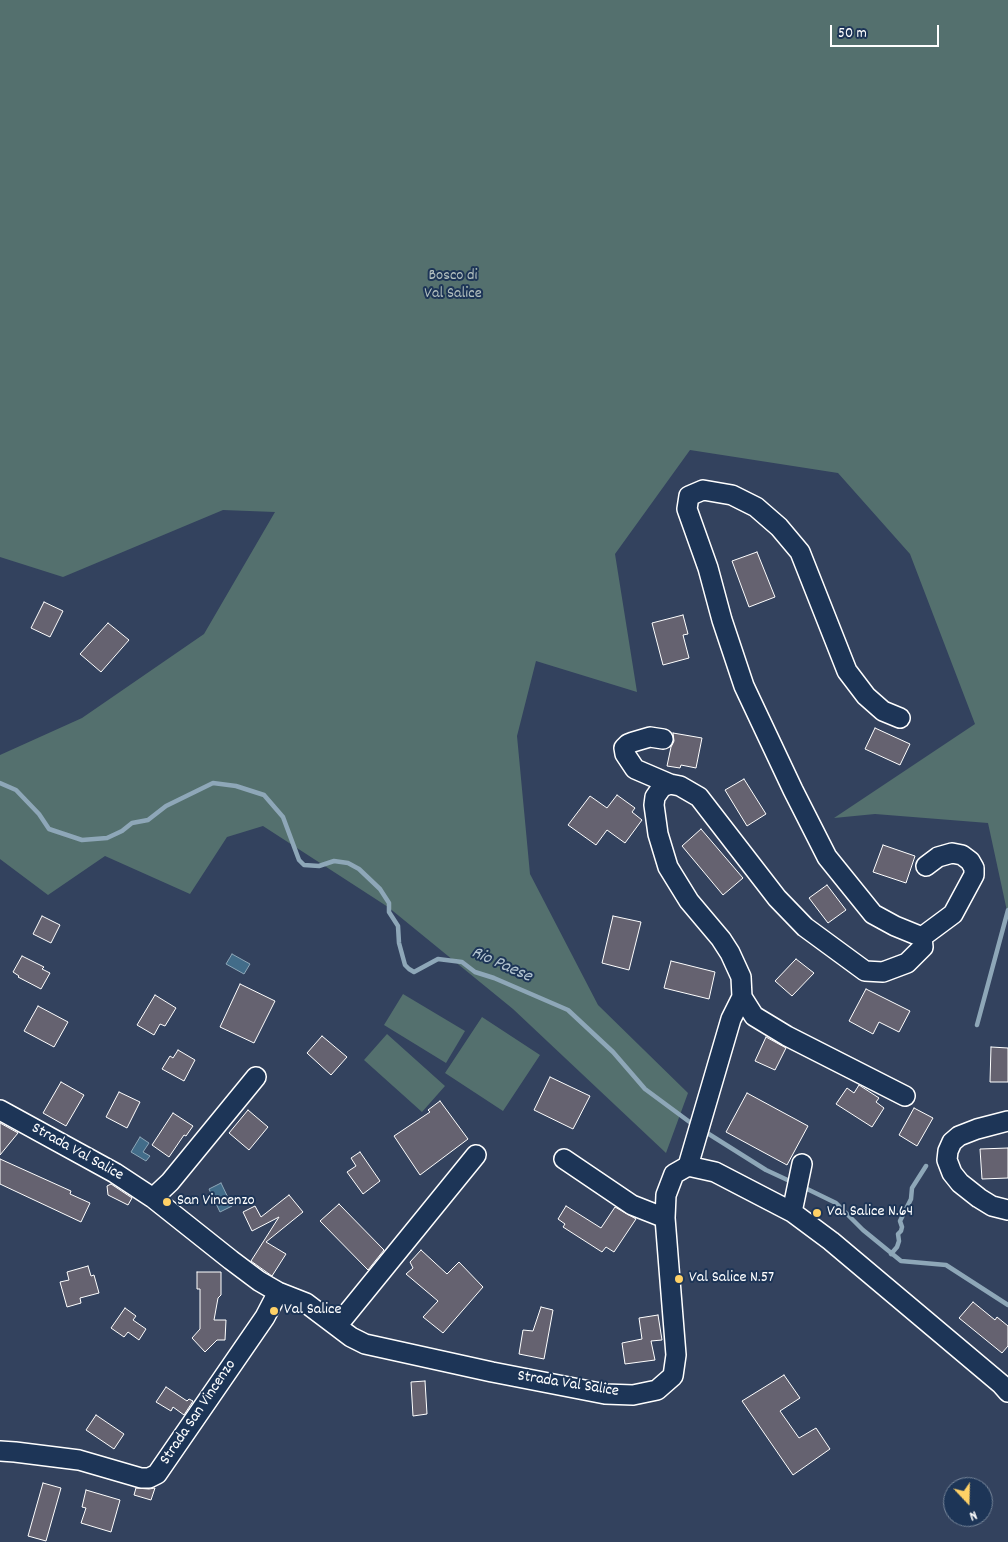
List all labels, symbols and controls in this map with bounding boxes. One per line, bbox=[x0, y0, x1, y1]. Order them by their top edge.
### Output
scale bar bbox=[833, 15, 942, 47]
text: 50 m bbox=[838, 23, 867, 45]
park label: Bosco di Val Salice bbox=[424, 267, 482, 305]
water label: Rio Paese bbox=[467, 943, 535, 989]
street label: Strada Val Salice bbox=[28, 1120, 126, 1186]
place label: San Vincenzo bbox=[177, 1192, 255, 1212]
marker: San Vincenzo bbox=[161, 1196, 173, 1208]
place label: Val Salice N.64 bbox=[827, 1203, 913, 1223]
marker: Val Salice N.64 bbox=[811, 1207, 823, 1219]
place label: Val Salice N.57 bbox=[689, 1269, 774, 1289]
marker: Val Salice N.57 bbox=[673, 1273, 685, 1285]
place label: Val Salice bbox=[284, 1301, 341, 1321]
marker: Val Salice bbox=[268, 1305, 280, 1317]
street label: Strada San Vincenzo bbox=[157, 1357, 241, 1469]
street label: Strada Val Salice bbox=[516, 1367, 620, 1403]
north arrow bbox=[943, 1477, 993, 1527]
text: N bbox=[966, 1504, 980, 1526]

